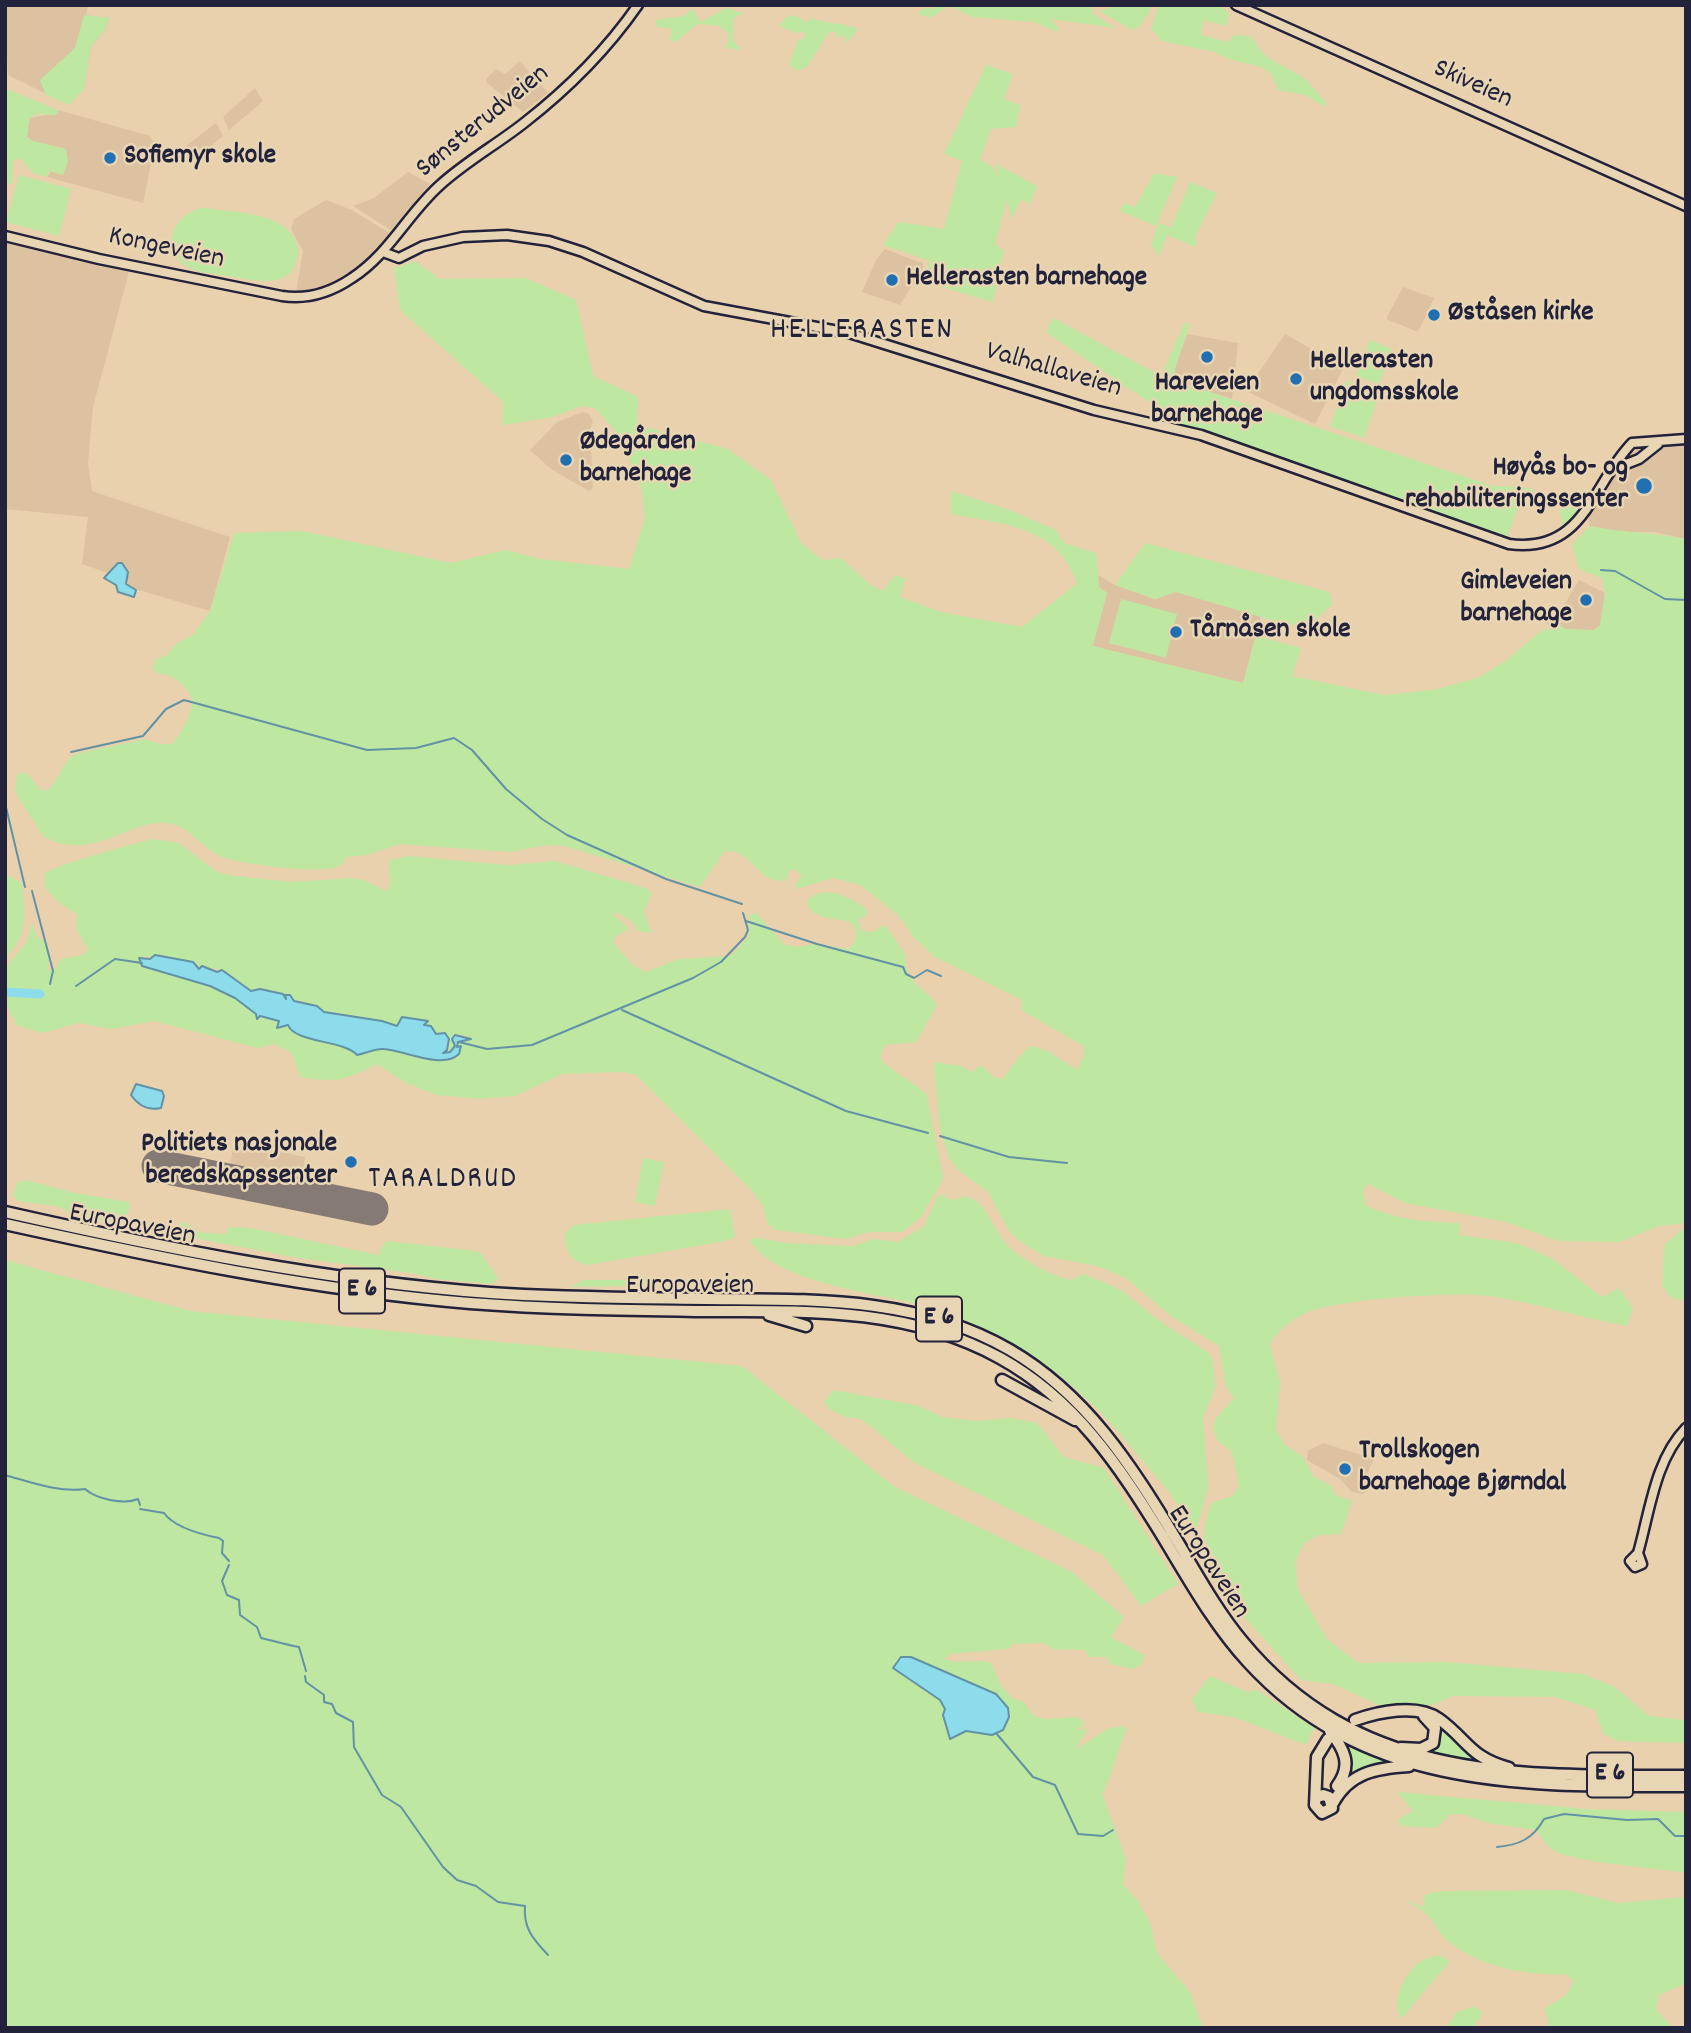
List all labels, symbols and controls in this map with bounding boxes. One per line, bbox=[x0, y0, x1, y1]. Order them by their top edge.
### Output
street label: Skiveien bbox=[1427, 54, 1517, 118]
street label: Sønsterudveien bbox=[410, 59, 558, 187]
place label: Sofiemyr skole bbox=[124, 141, 276, 175]
marker: Sofiemyr skole bbox=[102, 150, 118, 166]
street label: Kongeveien bbox=[105, 221, 227, 279]
place label: Hellerasten barnehage bbox=[906, 263, 1147, 297]
marker: Hellerasten barnehage bbox=[884, 272, 900, 288]
place label: Øståsen kirke bbox=[1448, 298, 1594, 332]
marker: Øståsen kirke bbox=[1426, 307, 1442, 323]
district label: HELLERASTEN bbox=[771, 314, 953, 352]
street label: Valhallaveien bbox=[981, 337, 1125, 407]
place label: Hellerasten ungdomsskole bbox=[1310, 346, 1459, 412]
marker: Hareveien barnehage bbox=[1199, 349, 1215, 365]
place label: Hareveien barnehage bbox=[1151, 368, 1263, 434]
marker: Hellerasten ungdomsskole bbox=[1288, 371, 1304, 387]
place label: Ødegården barnehage bbox=[580, 427, 696, 493]
marker: Ødegården barnehage bbox=[558, 452, 574, 468]
place label: Høyås bo- og rehabiliteringssenter bbox=[1405, 453, 1628, 519]
marker: Høyås bo- og rehabiliteringssenter bbox=[1634, 476, 1654, 496]
place label: Gimleveien barnehage bbox=[1460, 567, 1572, 633]
marker: Gimleveien barnehage bbox=[1578, 592, 1594, 608]
place label: Tårnåsen skole bbox=[1190, 615, 1351, 649]
marker: Tårnåsen skole bbox=[1168, 624, 1184, 640]
place label: Politiets nasjonale beredskapssenter bbox=[141, 1129, 337, 1195]
marker: Politiets nasjonale beredskapssenter bbox=[343, 1154, 359, 1170]
district label: TARALDRUD bbox=[369, 1164, 517, 1200]
street label: Europaveien bbox=[66, 1198, 198, 1256]
road number: E 6 bbox=[339, 1268, 385, 1314]
street label: Europaveien bbox=[626, 1271, 754, 1305]
road number: E 6 bbox=[916, 1296, 962, 1342]
place label: Trollskogen barnehage Bjørndal bbox=[1359, 1436, 1566, 1502]
marker: Trollskogen barnehage Bjørndal bbox=[1337, 1461, 1353, 1477]
street label: Europaveien bbox=[1158, 1500, 1256, 1626]
road number: E 6 bbox=[1587, 1752, 1633, 1798]

